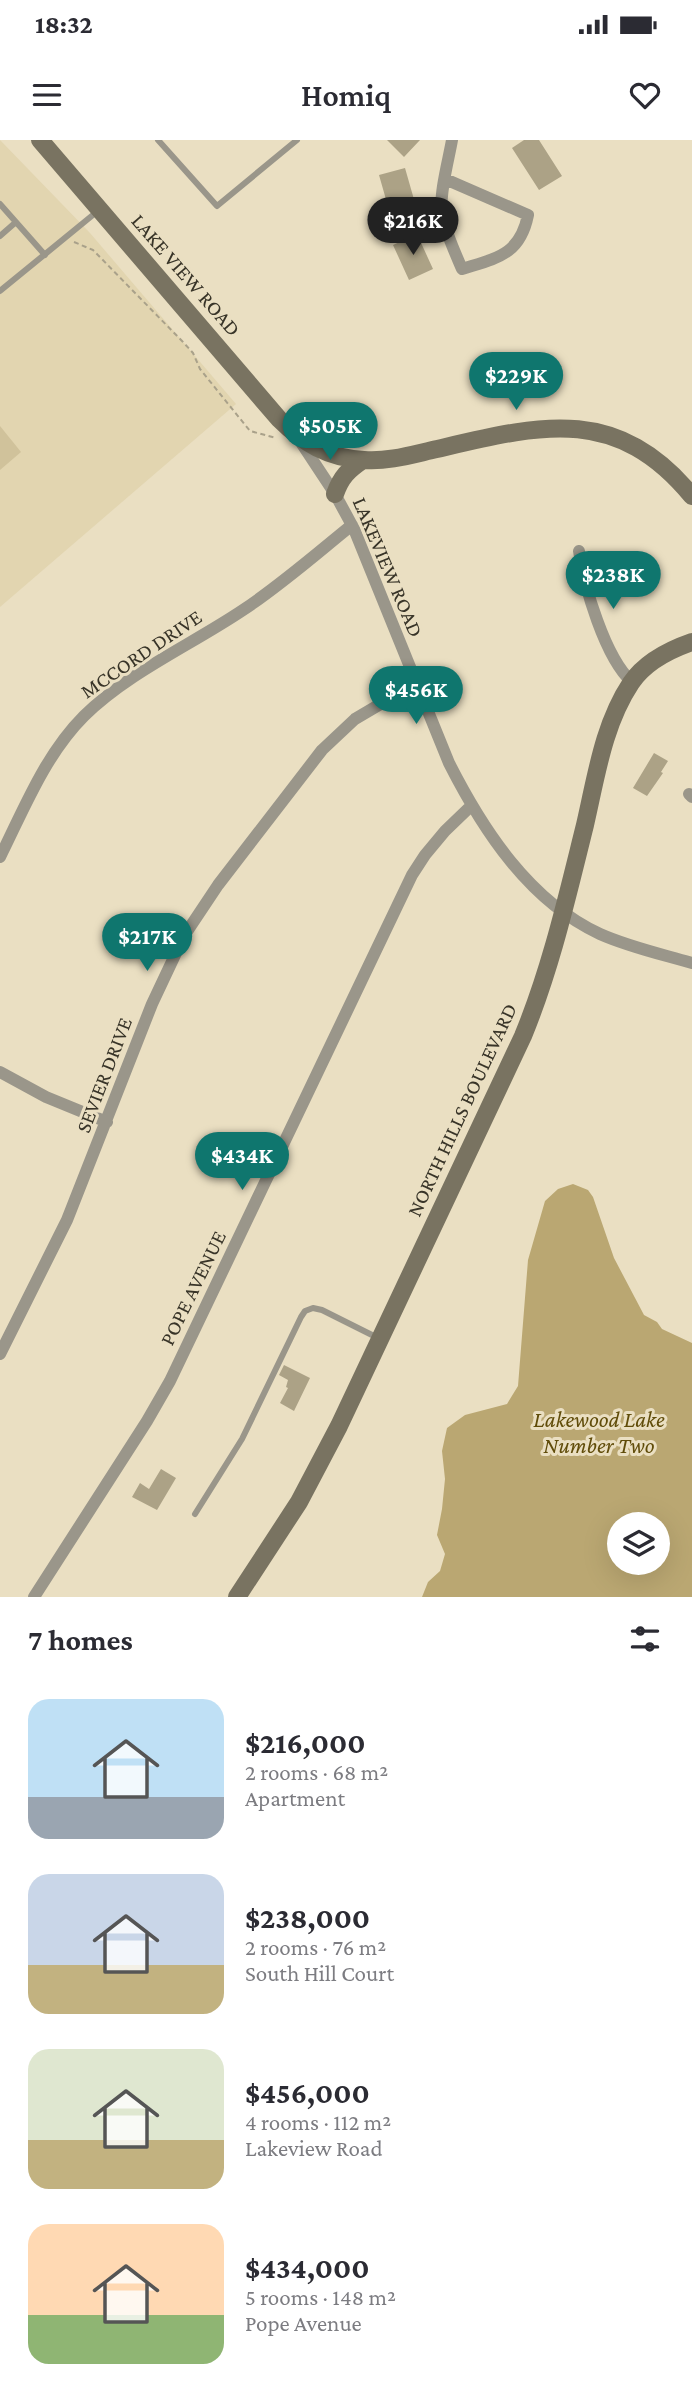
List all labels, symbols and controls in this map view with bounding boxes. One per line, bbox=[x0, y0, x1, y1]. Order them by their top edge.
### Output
text: 18:32 bbox=[35, 10, 93, 39]
icon: menu bbox=[28, 76, 66, 114]
icon: heart bbox=[626, 76, 664, 114]
text: Homiq bbox=[301, 77, 391, 113]
pin: $216K bbox=[364, 198, 462, 257]
text: $216K bbox=[383, 207, 443, 233]
street label: LAKE VIEW ROAD bbox=[126, 209, 246, 341]
pin: $229K bbox=[467, 352, 565, 412]
text: $229K bbox=[485, 362, 547, 388]
pin: $505K bbox=[281, 402, 379, 462]
text: $505K bbox=[299, 412, 361, 438]
street label: LAKEVIEW ROAD bbox=[348, 493, 428, 641]
pin: $238K bbox=[564, 552, 662, 611]
text: $238K bbox=[582, 561, 644, 587]
street label: MCCORD DRIVE bbox=[76, 605, 206, 703]
pin: $456K bbox=[367, 666, 465, 726]
text: $456K bbox=[385, 676, 447, 702]
pin: $217K bbox=[98, 914, 196, 973]
text: $217K bbox=[118, 923, 176, 949]
street label: NORTH HILLS BOULEVARD bbox=[402, 1000, 522, 1220]
street label: SEVIER DRIVE bbox=[71, 1014, 137, 1136]
pin: $434K bbox=[193, 1132, 291, 1192]
text: $434K bbox=[211, 1142, 273, 1168]
street label: POPE AVENUE bbox=[155, 1227, 231, 1349]
water label: Lakewood Lake Number Two bbox=[533, 1406, 665, 1458]
map controls bbox=[607, 1512, 670, 1575]
button: layers bbox=[607, 1512, 670, 1575]
icon: filters bbox=[626, 1620, 664, 1658]
text: 7 homes bbox=[28, 1623, 133, 1656]
text: $216,000 bbox=[245, 1726, 365, 1759]
icon: home bbox=[84, 1727, 168, 1811]
text: 2 rooms · 68 m² bbox=[245, 1759, 388, 1785]
text: Apartment bbox=[245, 1785, 345, 1811]
text: $238,000 bbox=[245, 1901, 370, 1934]
icon: home bbox=[84, 1902, 168, 1986]
text: 2 rooms · 76 m² bbox=[245, 1934, 386, 1960]
text: South Hill Court bbox=[245, 1960, 394, 1986]
text: $456,000 bbox=[245, 2076, 370, 2109]
icon: home bbox=[84, 2077, 168, 2161]
text: 4 rooms · 112 m² bbox=[245, 2109, 391, 2135]
text: Lakeview Road bbox=[245, 2135, 383, 2161]
text: $434,000 bbox=[245, 2251, 370, 2284]
icon: home bbox=[84, 2252, 168, 2336]
text: 5 rooms · 148 m² bbox=[245, 2284, 396, 2310]
text: Pope Avenue bbox=[245, 2310, 362, 2336]

